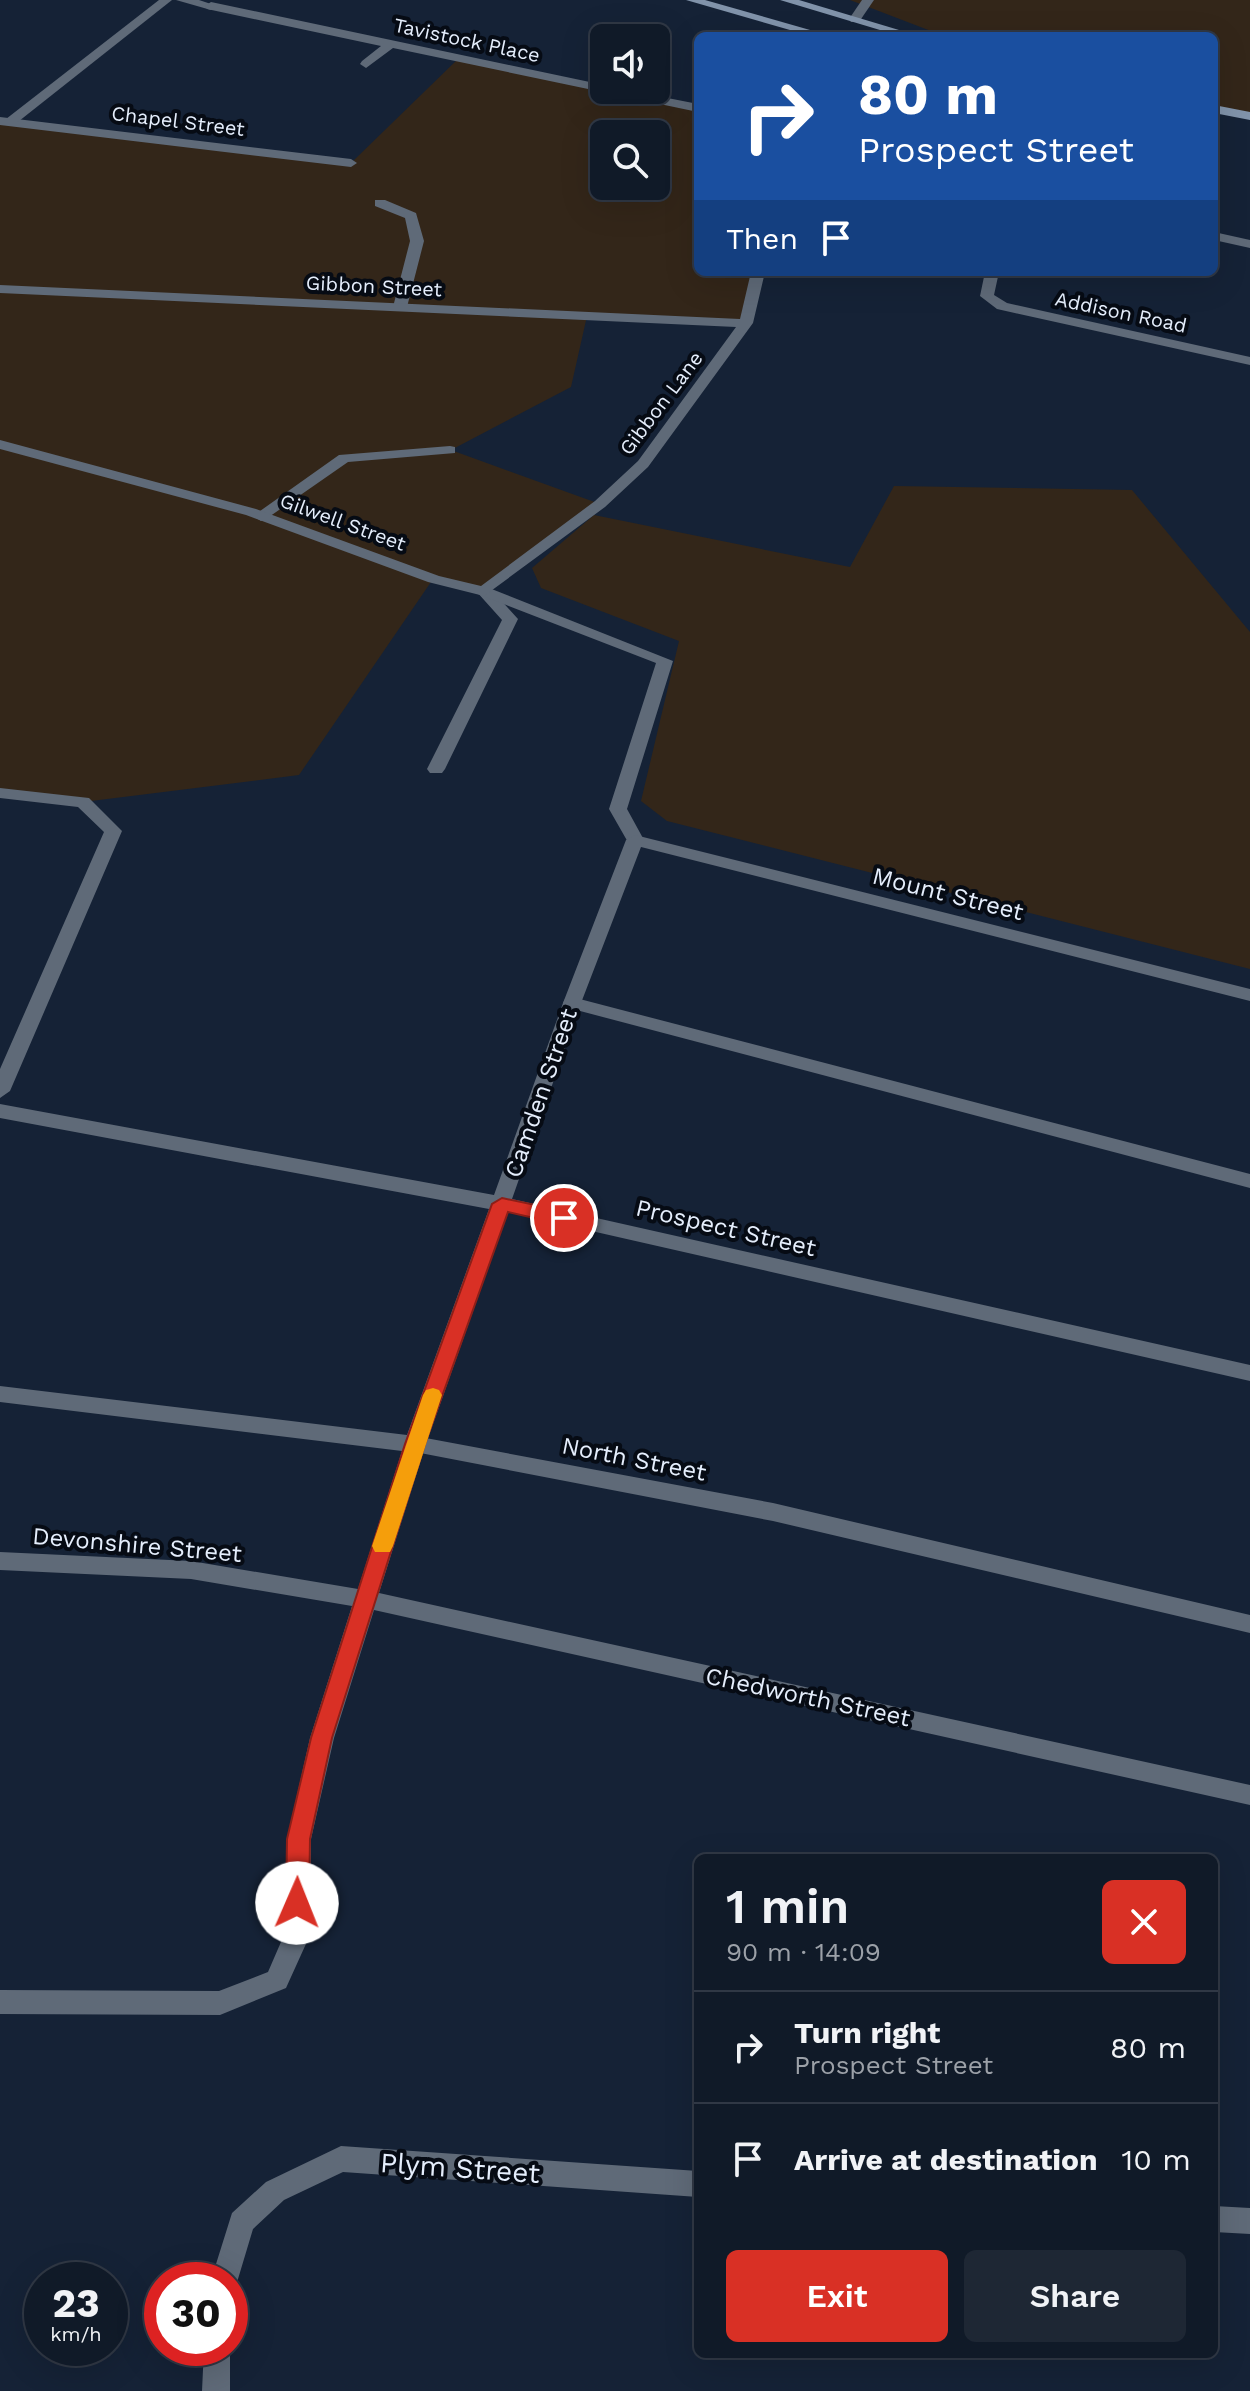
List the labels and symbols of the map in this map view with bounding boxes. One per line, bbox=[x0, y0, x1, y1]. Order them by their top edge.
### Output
street label: Tavistock Place bbox=[392, 13, 542, 67]
street label: Chapel Street bbox=[110, 101, 247, 141]
street label: Gibbon Street bbox=[305, 270, 443, 302]
street label: Addison Road bbox=[1053, 286, 1189, 338]
street label: Gibbon Lane bbox=[614, 347, 708, 459]
street label: Gilwell Street bbox=[277, 488, 410, 556]
street label: Mount Street bbox=[870, 862, 1026, 926]
street label: Camden Street bbox=[499, 1005, 583, 1181]
pin bbox=[530, 1184, 598, 1252]
street label: Prospect Street bbox=[633, 1194, 819, 1262]
street label: North Street bbox=[560, 1431, 708, 1487]
street label: Devonshire Street bbox=[31, 1522, 243, 1568]
street label: Chedworth Street bbox=[703, 1662, 913, 1732]
position arrow bbox=[255, 1861, 339, 1945]
street label: Plym Street bbox=[379, 2146, 541, 2190]
speed limit sign: 30 bbox=[144, 2262, 248, 2366]

